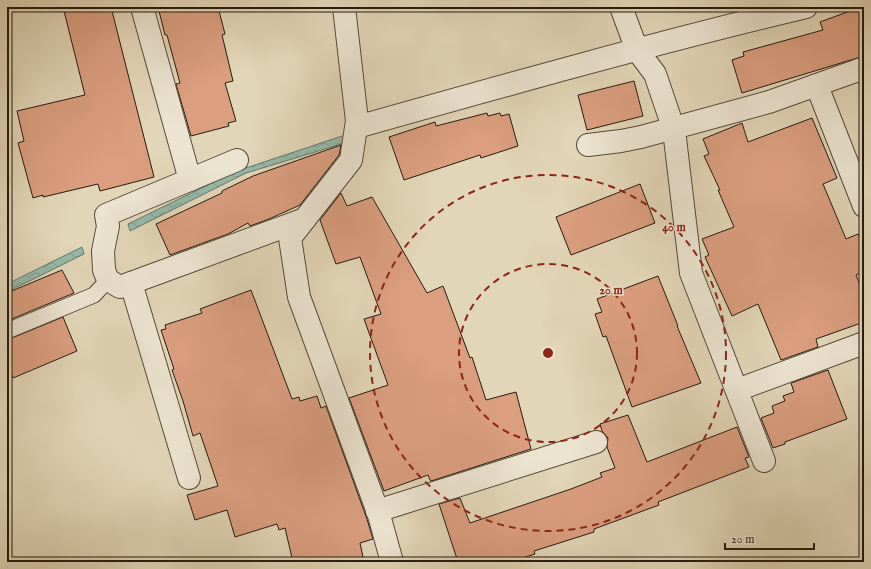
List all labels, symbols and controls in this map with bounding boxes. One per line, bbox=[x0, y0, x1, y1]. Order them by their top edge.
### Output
text: 40 m bbox=[662, 220, 687, 235]
text: 20 m bbox=[599, 283, 623, 298]
centre of rings bbox=[541, 346, 555, 360]
scale bar bbox=[725, 525, 814, 551]
text: 20 m bbox=[731, 532, 754, 547]

